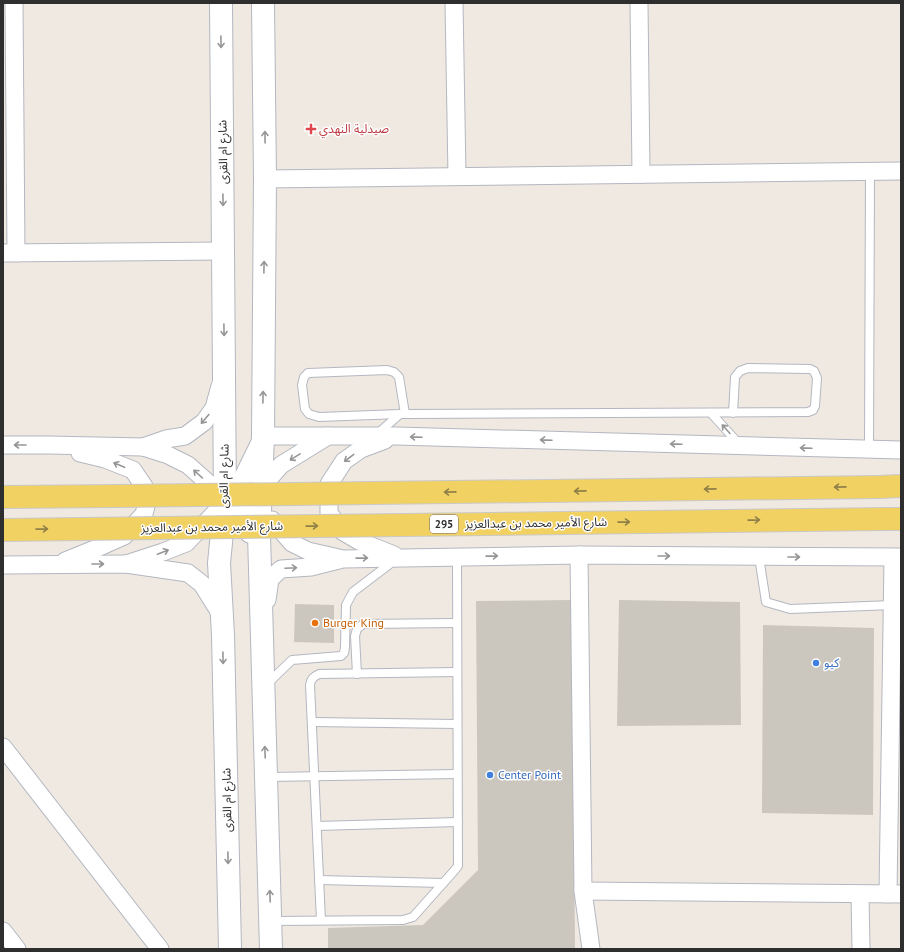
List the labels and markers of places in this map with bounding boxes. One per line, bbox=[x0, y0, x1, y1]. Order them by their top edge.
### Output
place label: صيدلية النهدي bbox=[319, 121, 389, 139]
marker: صيدلية النهدي bbox=[306, 124, 316, 134]
place label: Burger King bbox=[323, 615, 384, 630]
marker: Burger King bbox=[310, 618, 320, 628]
place label: كيو bbox=[824, 655, 840, 670]
marker: كيو bbox=[811, 658, 821, 668]
place label: Center Point bbox=[498, 767, 561, 782]
marker: Center Point bbox=[485, 770, 495, 780]

